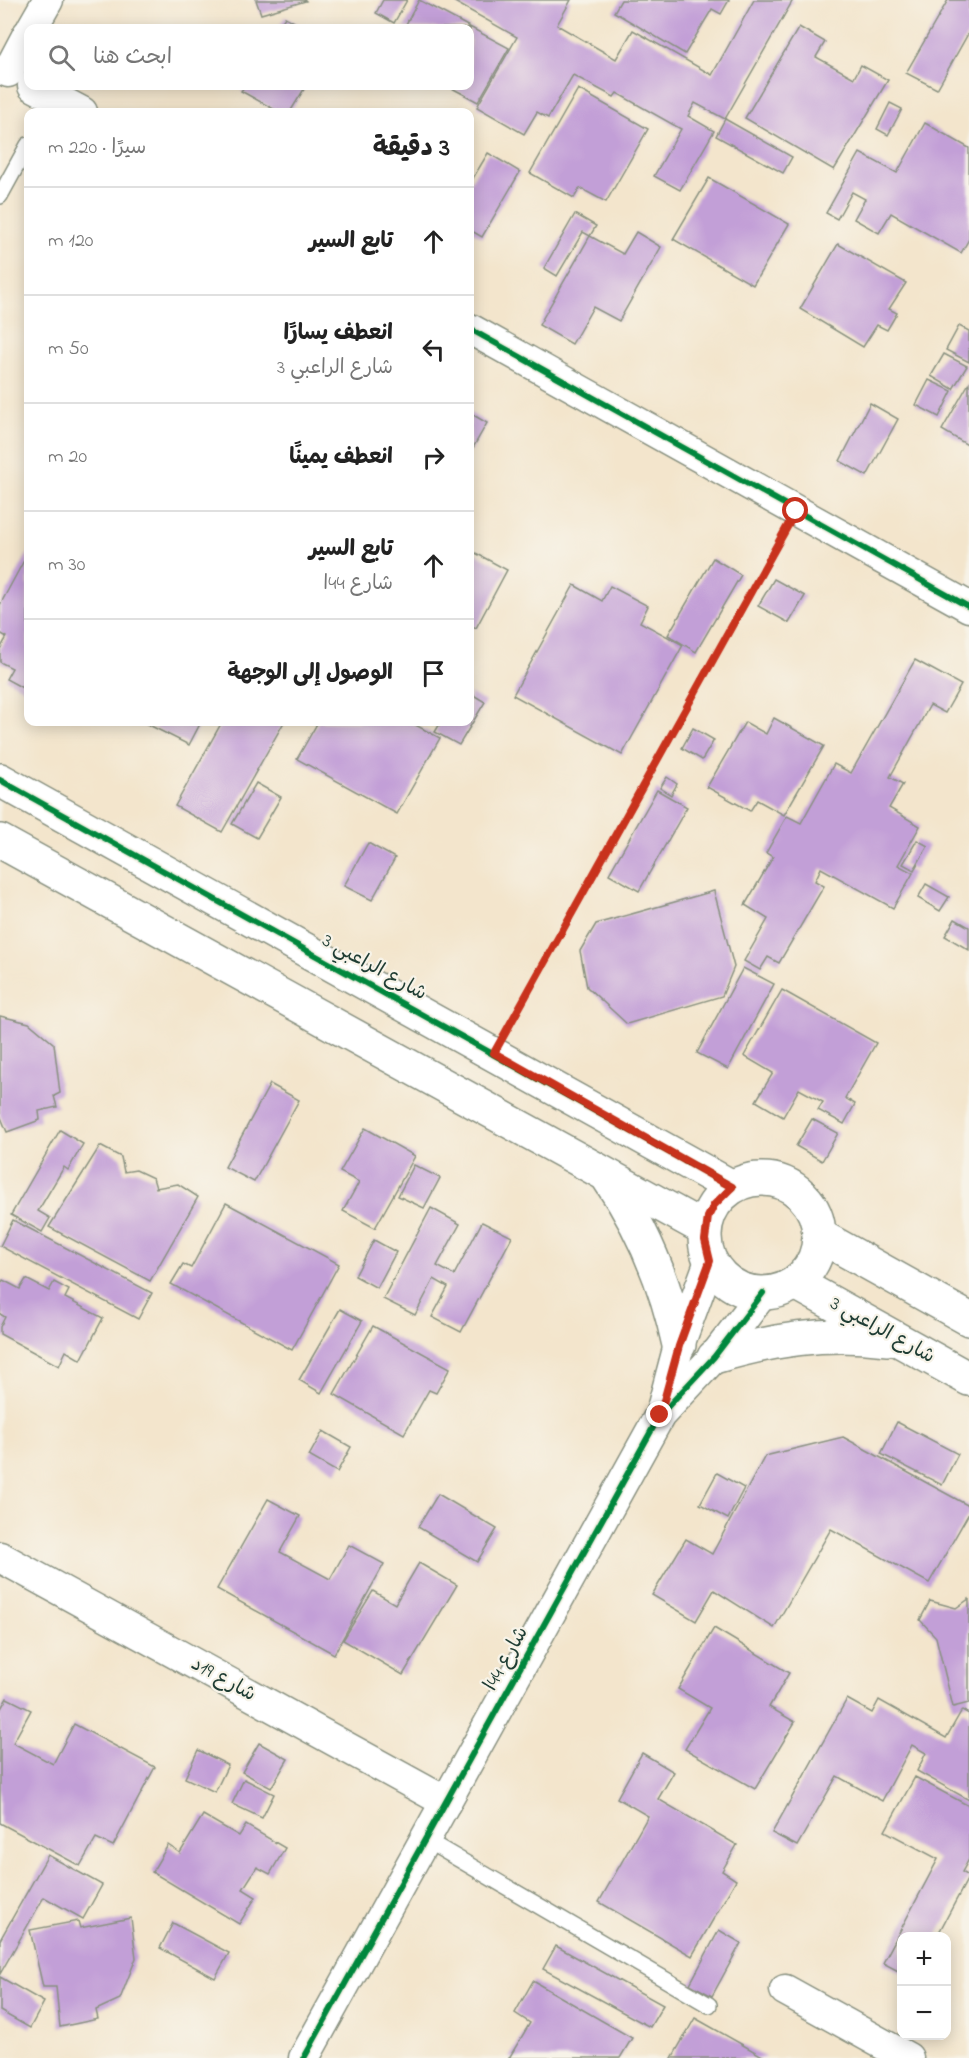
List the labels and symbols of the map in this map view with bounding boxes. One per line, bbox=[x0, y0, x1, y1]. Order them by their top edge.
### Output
route start bbox=[782, 497, 808, 523]
street label: شارع الراعبي 3 bbox=[316, 927, 432, 1010]
street label: شارع الراعبي 3 bbox=[824, 1290, 940, 1373]
route end bbox=[646, 1401, 672, 1427]
street label: شارع 44ا bbox=[477, 1621, 537, 1697]
street label: شارع 19د bbox=[185, 1650, 261, 1710]

